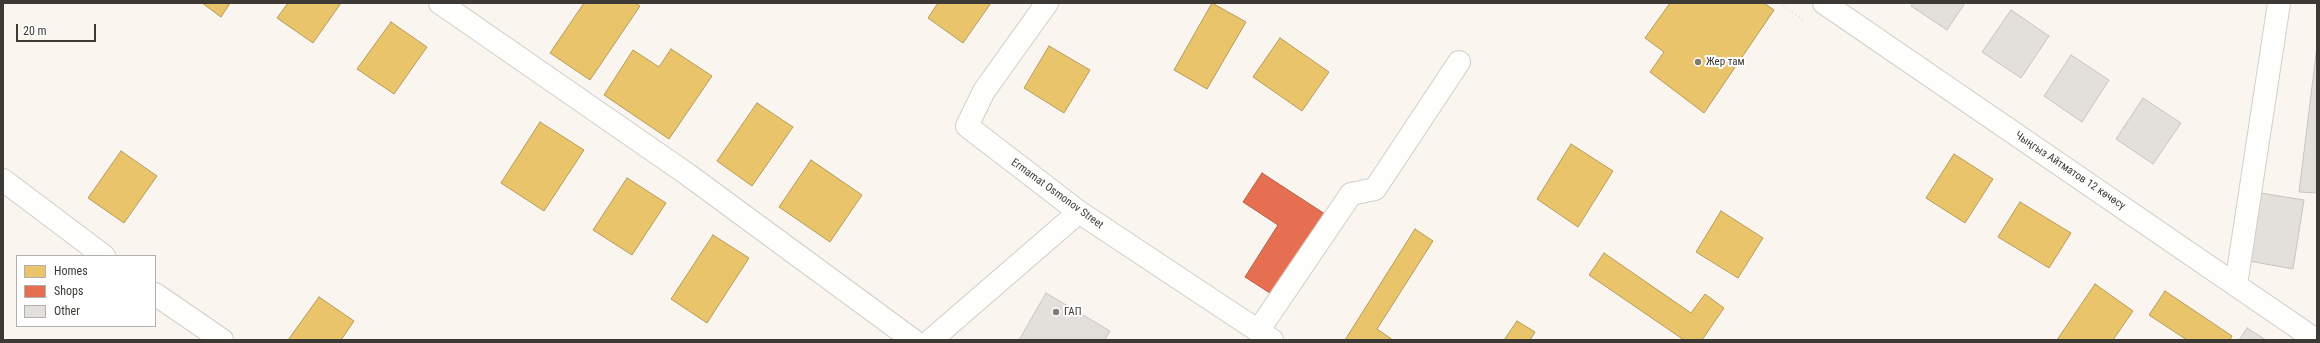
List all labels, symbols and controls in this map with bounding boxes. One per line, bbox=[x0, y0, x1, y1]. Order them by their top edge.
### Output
scale bar bbox=[18, 16, 98, 42]
text: 20 m bbox=[23, 24, 47, 38]
place label: Жер там bbox=[1706, 55, 1745, 69]
marker: Жер там bbox=[1693, 57, 1703, 67]
street label: Чыңгыз Айтматов 12 көчөсү bbox=[2012, 129, 2128, 213]
street label: Ermamat Osmonov Street bbox=[1008, 156, 1106, 232]
legend bbox=[16, 255, 156, 327]
text: Homes bbox=[54, 264, 88, 278]
text: Shops bbox=[54, 284, 83, 298]
text: Other bbox=[54, 304, 80, 318]
place label: ГАП bbox=[1064, 305, 1081, 319]
marker: ГАП bbox=[1051, 307, 1061, 317]

